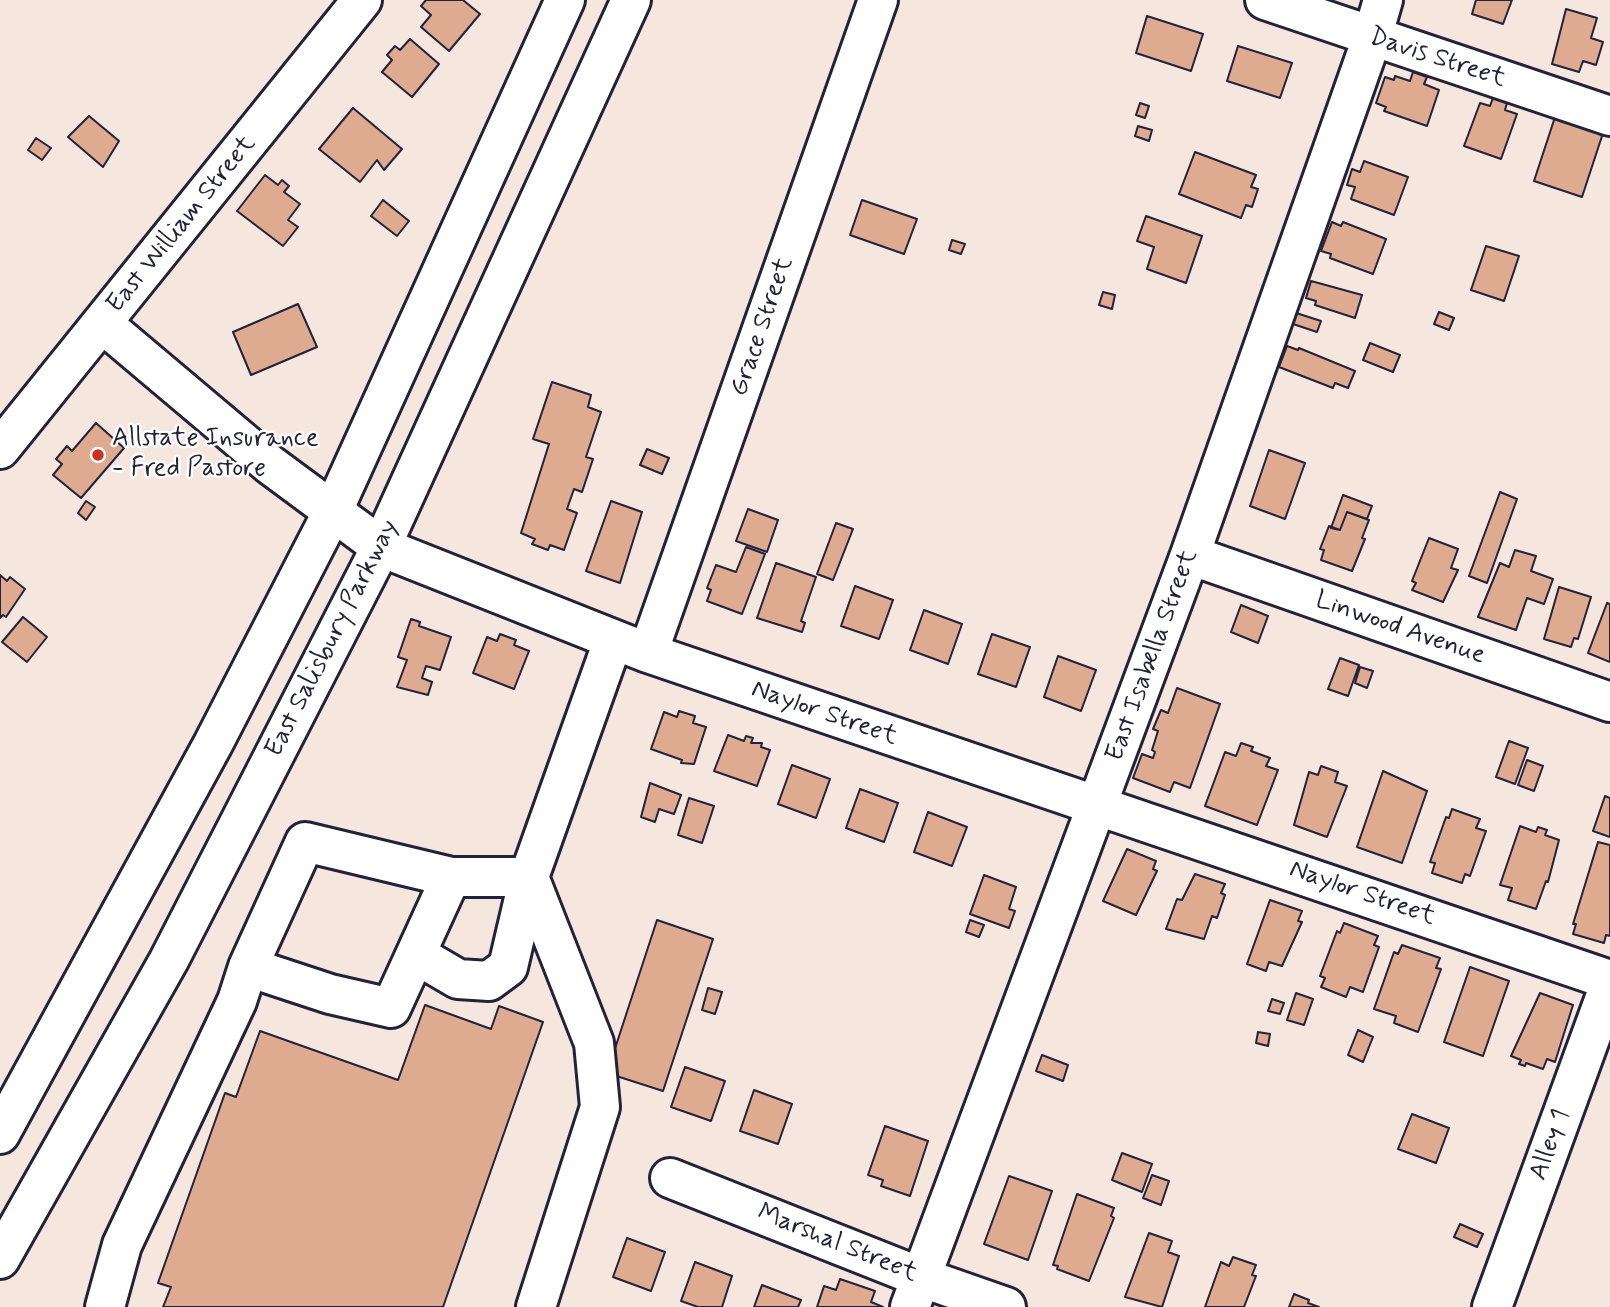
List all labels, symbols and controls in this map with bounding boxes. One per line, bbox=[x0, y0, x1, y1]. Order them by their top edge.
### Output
street label: Davis Street bbox=[1365, 22, 1509, 96]
street label: East William Street bbox=[101, 130, 263, 320]
street label: Grace Street bbox=[725, 254, 801, 400]
place label: Allstate Insurance - Fred Pastore bbox=[112, 424, 319, 486]
marker: Allstate Insurance - Fred Pastore bbox=[90, 447, 106, 463]
street label: East Salisbury Parkway bbox=[260, 515, 406, 763]
street label: East Isabella Street bbox=[1100, 546, 1206, 766]
street label: Linwood Avenue bbox=[1311, 585, 1489, 673]
street label: Naylor Street bbox=[747, 674, 901, 754]
street label: Naylor Street bbox=[1285, 854, 1439, 934]
street label: Alley 1 bbox=[1524, 1105, 1578, 1185]
street label: Marshal Street bbox=[752, 1198, 922, 1290]

